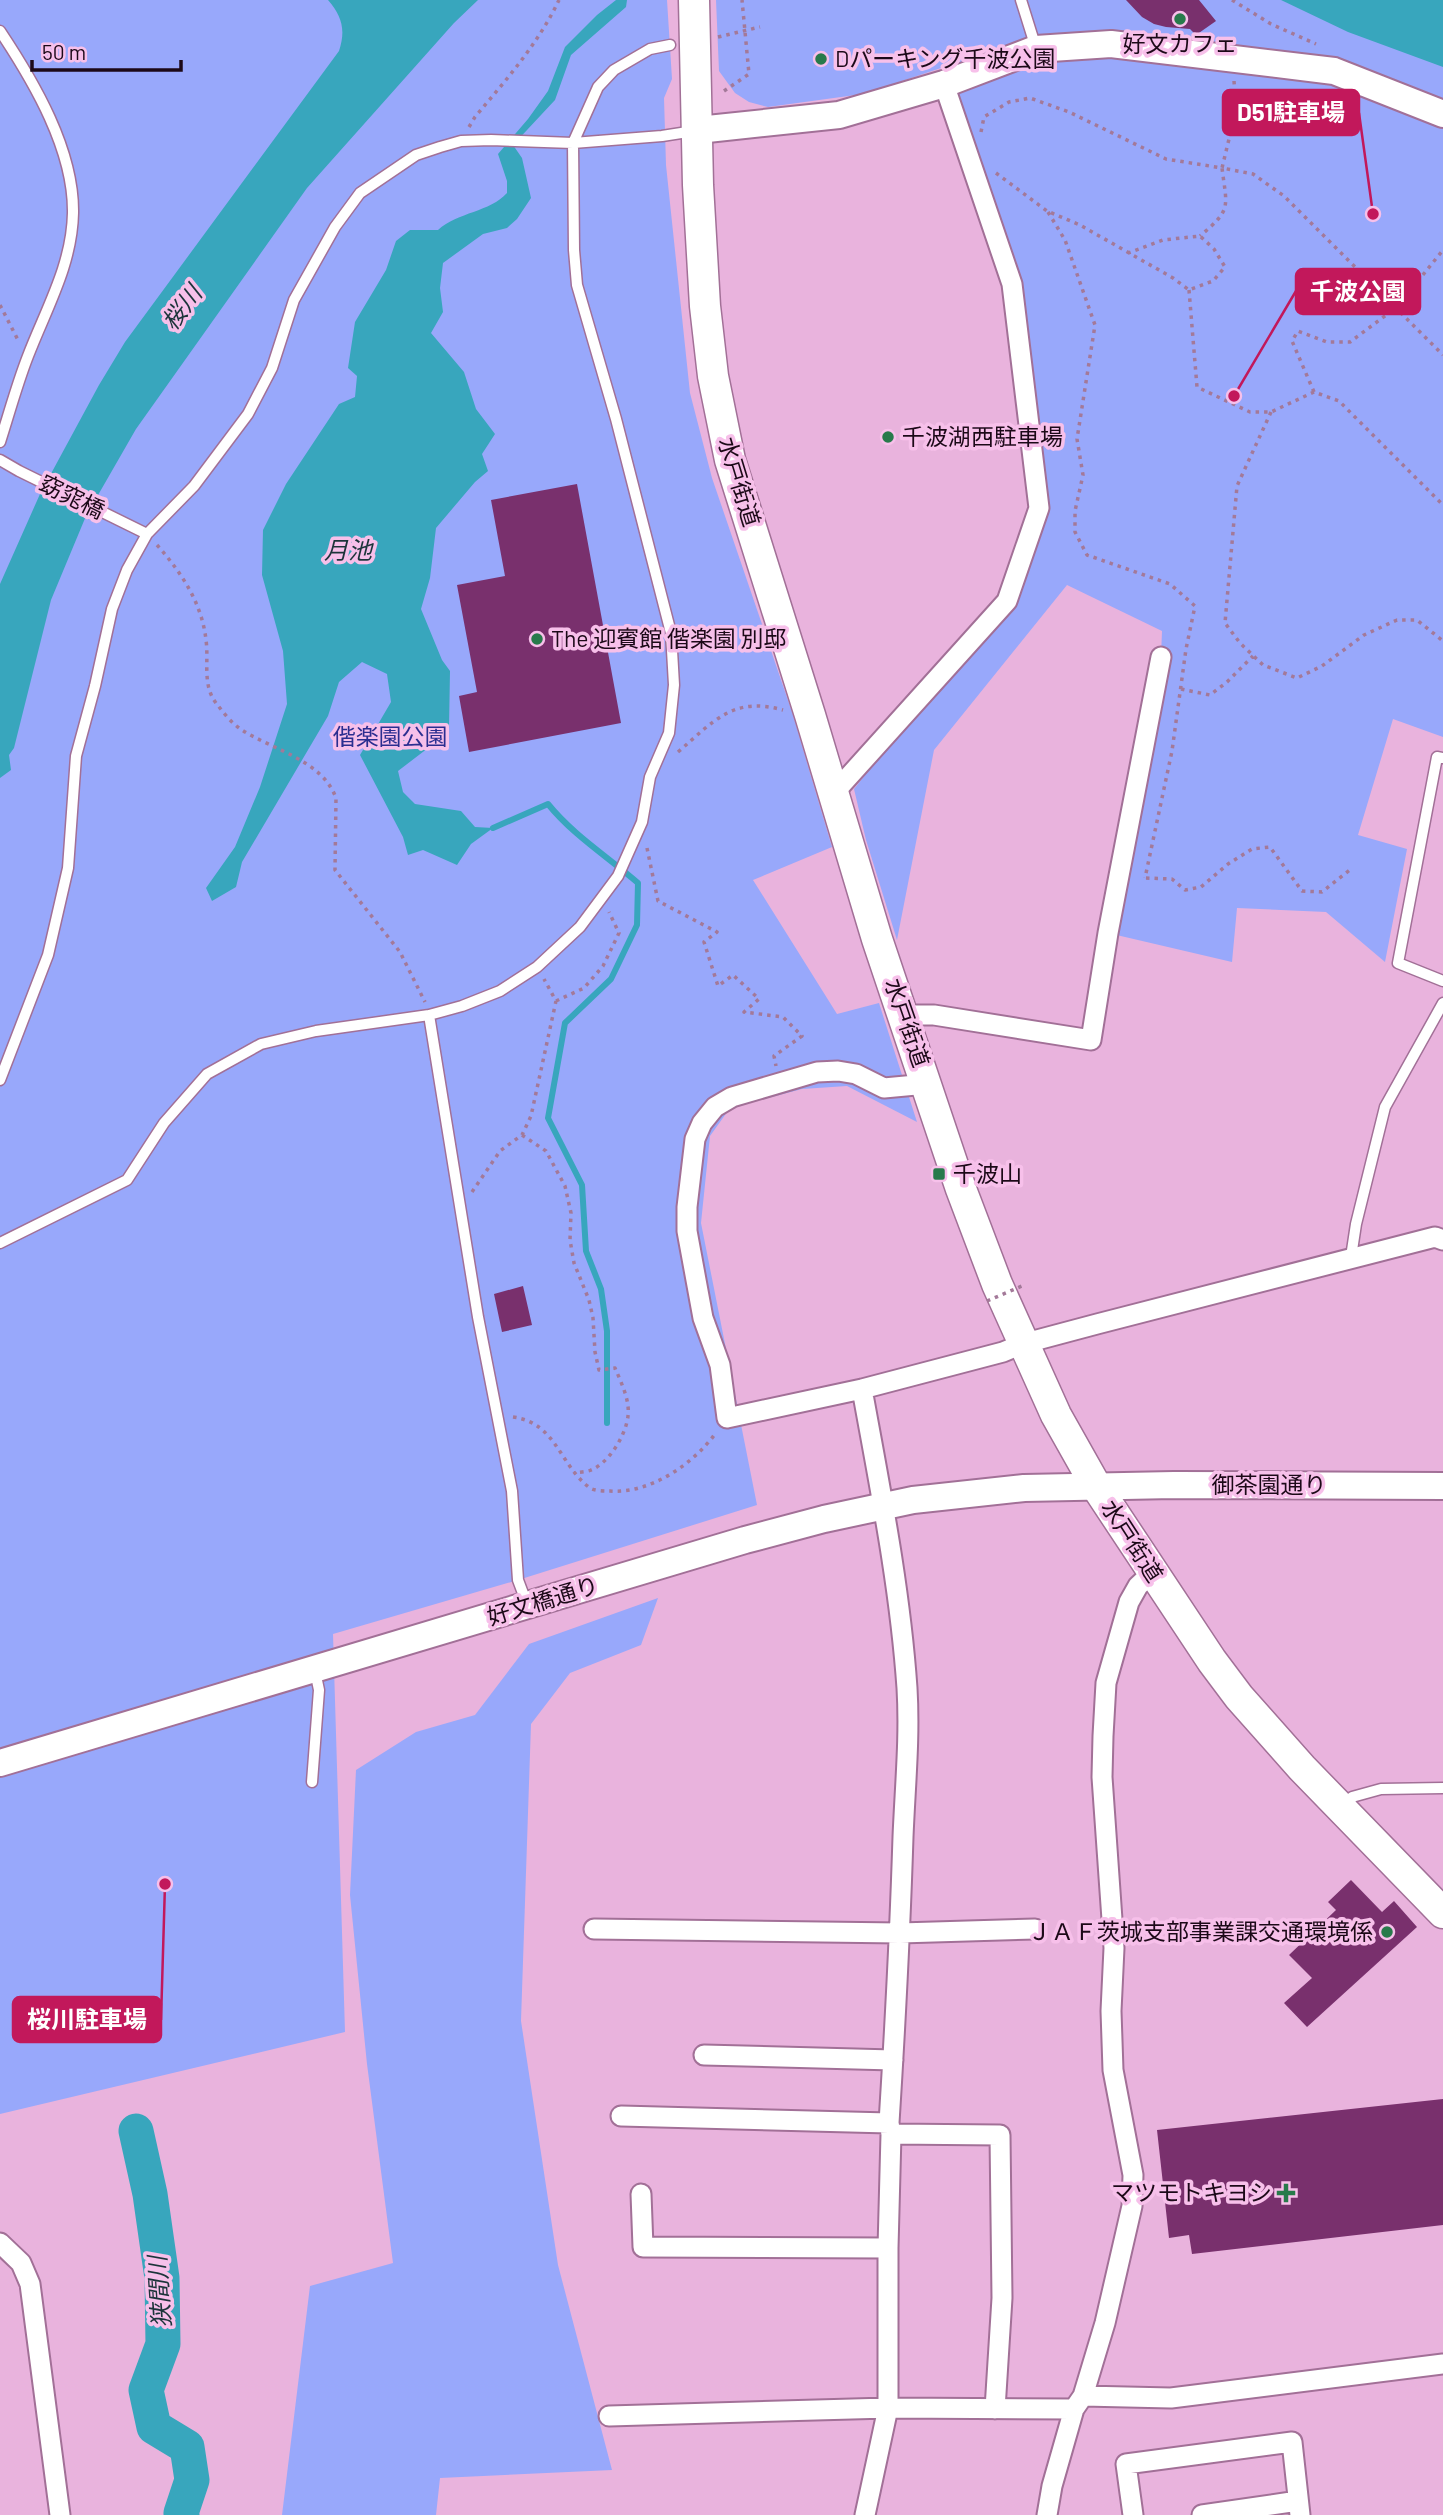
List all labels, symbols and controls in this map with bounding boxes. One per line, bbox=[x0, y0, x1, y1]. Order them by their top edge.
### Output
marker: 好文カフェ bbox=[1172, 11, 1188, 27]
scale bar bbox=[32, 28, 180, 72]
place label: 好文カフェ bbox=[1123, 29, 1238, 57]
text: 50 m bbox=[42, 39, 86, 64]
place label: Dパーキング千波公園 bbox=[835, 44, 1056, 72]
marker: Dパーキング千波公園 bbox=[813, 51, 829, 67]
callout: D51駐車場 bbox=[1223, 90, 1359, 135]
text: D51駐車場 bbox=[1237, 97, 1345, 126]
callout: 千波公園 bbox=[1296, 269, 1420, 314]
text: 千波公園 bbox=[1310, 276, 1406, 305]
water label: 桜川 bbox=[155, 277, 209, 335]
place label: 千波湖西駐車場 bbox=[902, 422, 1063, 450]
marker: 千波湖西駐車場 bbox=[880, 429, 896, 445]
street label: 水戸街道 bbox=[713, 434, 767, 530]
street label: 窈窕橋 bbox=[35, 468, 110, 524]
water label: 月池 bbox=[324, 535, 374, 564]
place label: The 迎賓館 偕楽園 別邸 bbox=[551, 624, 786, 652]
marker: The 迎賓館 偕楽園 別邸 bbox=[529, 631, 545, 647]
park label: 偕楽園公園 bbox=[333, 722, 448, 750]
street label: 水戸街道 bbox=[880, 975, 936, 1071]
place label: 千波山 bbox=[953, 1159, 1022, 1187]
marker: 千波山 bbox=[931, 1166, 947, 1182]
street label: 御茶園通り bbox=[1212, 1470, 1327, 1498]
street label: 水戸街道 bbox=[1096, 1494, 1170, 1587]
street label: 好文橋通り bbox=[484, 1570, 602, 1630]
place label: ＪＡＦ茨城支部事業課交通環境係 bbox=[1028, 1917, 1373, 1945]
marker: ＪＡＦ茨城支部事業課交通環境係 bbox=[1379, 1924, 1395, 1940]
callout: 桜川駐車場 bbox=[13, 1997, 161, 2042]
text: 桜川駐車場 bbox=[27, 2004, 147, 2033]
place label: マツモトキヨシ bbox=[1111, 2178, 1272, 2206]
marker: マツモトキヨシ bbox=[1278, 2185, 1294, 2201]
water label: 狭間川 bbox=[141, 2252, 175, 2329]

